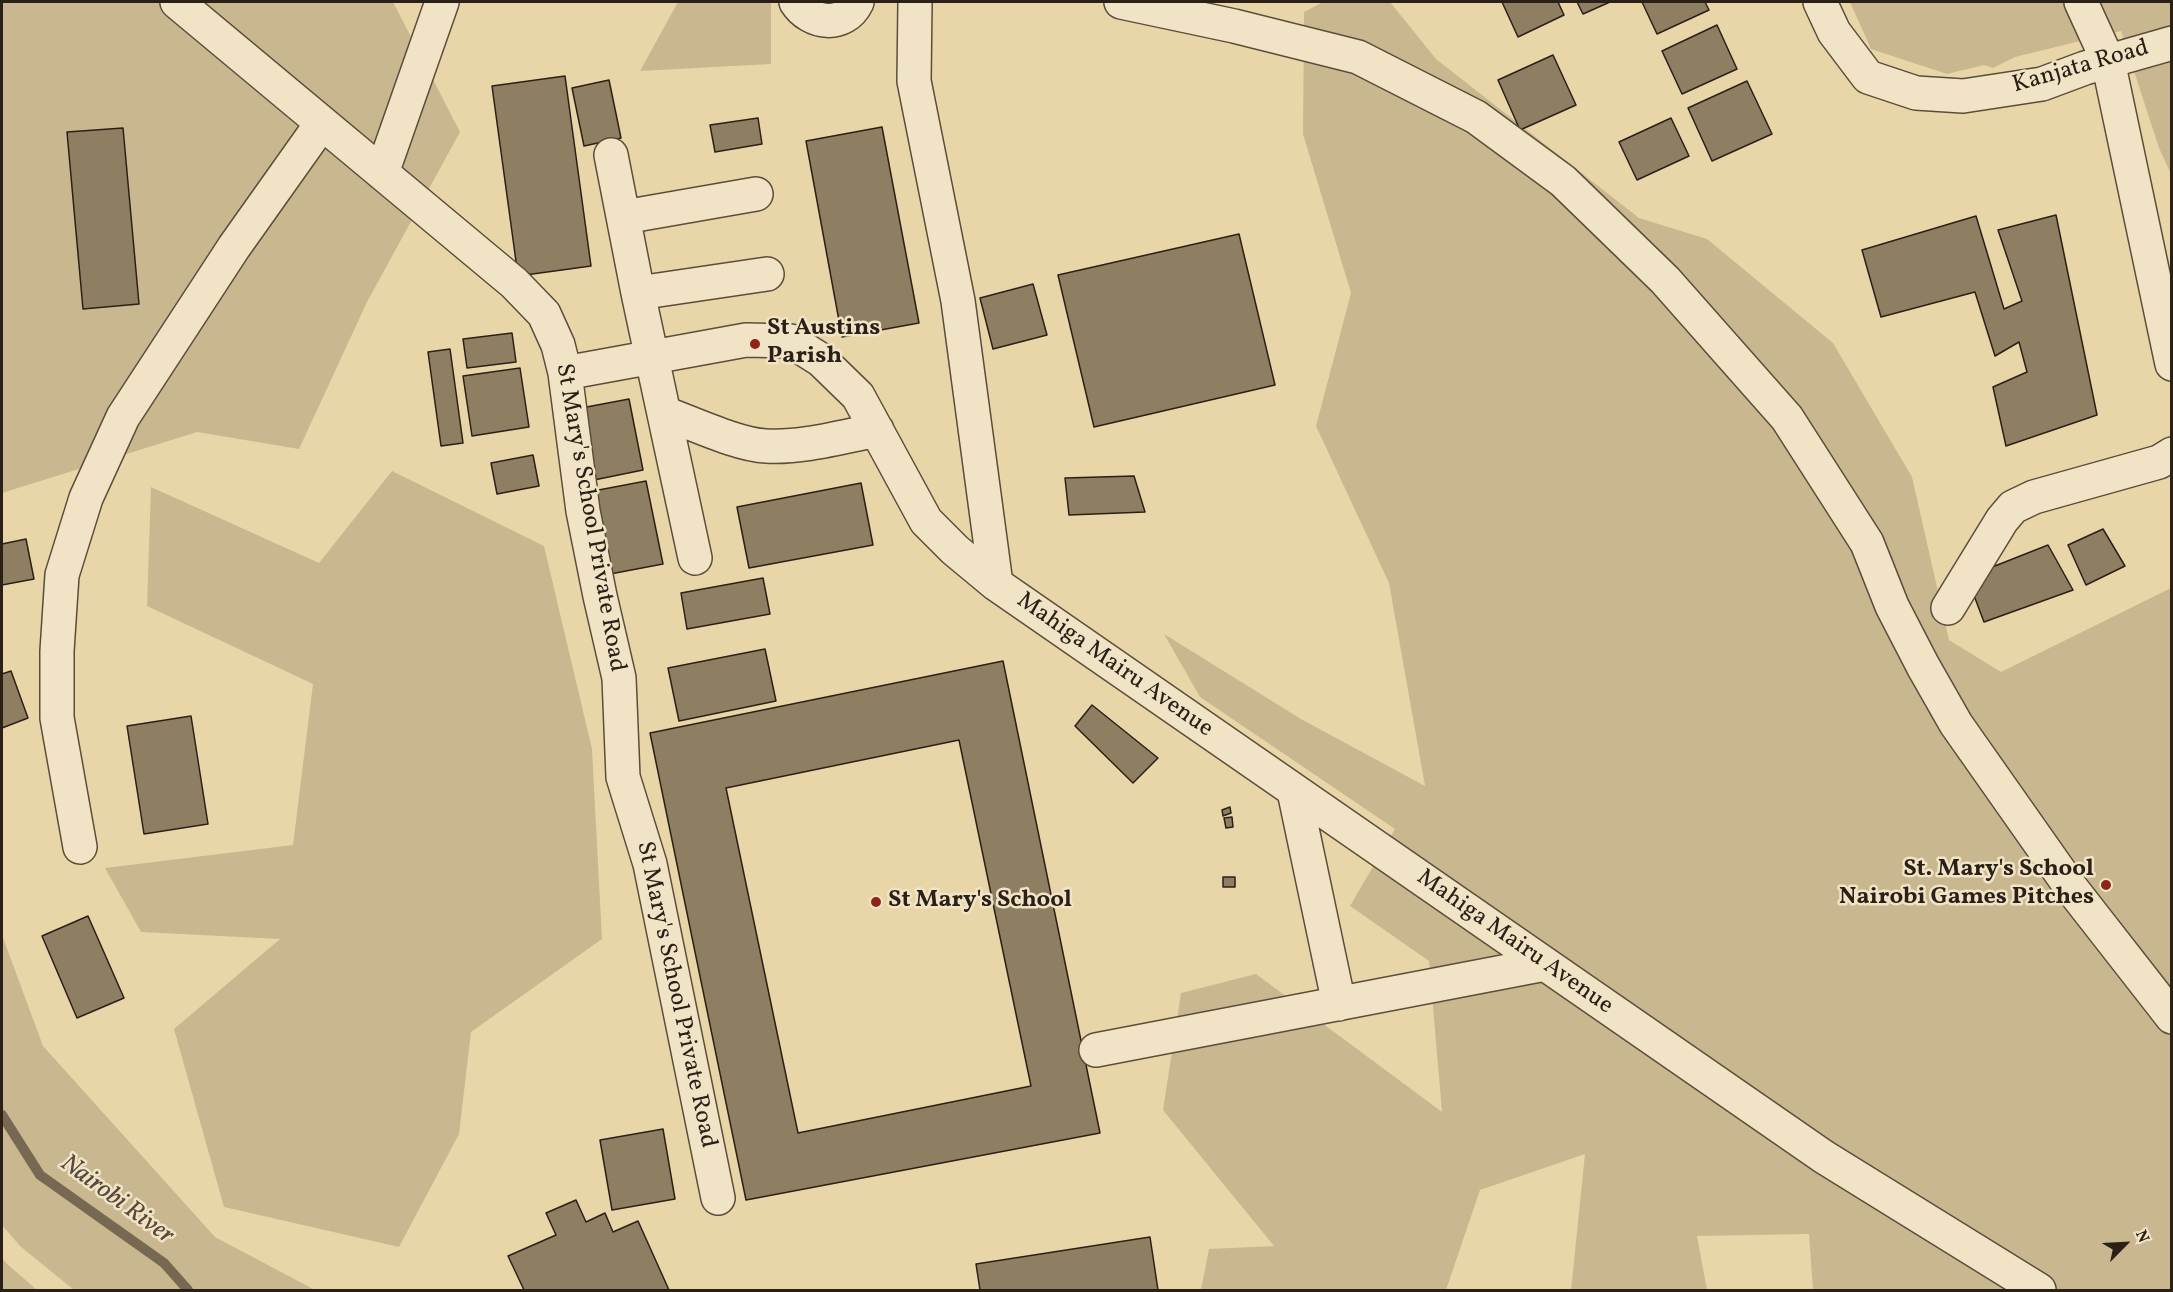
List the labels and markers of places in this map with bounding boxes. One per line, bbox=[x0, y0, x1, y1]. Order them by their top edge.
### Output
place label: St Austins Parish bbox=[767, 316, 880, 372]
marker: St Austins Parish bbox=[748, 337, 762, 351]
place label: St. Mary's School Nairobi Games Pitches bbox=[1839, 857, 2094, 913]
marker: St. Mary's School Nairobi Games Pitches bbox=[2099, 878, 2113, 892]
place label: St Mary's School bbox=[888, 888, 1072, 916]
marker: St Mary's School bbox=[869, 895, 883, 909]

